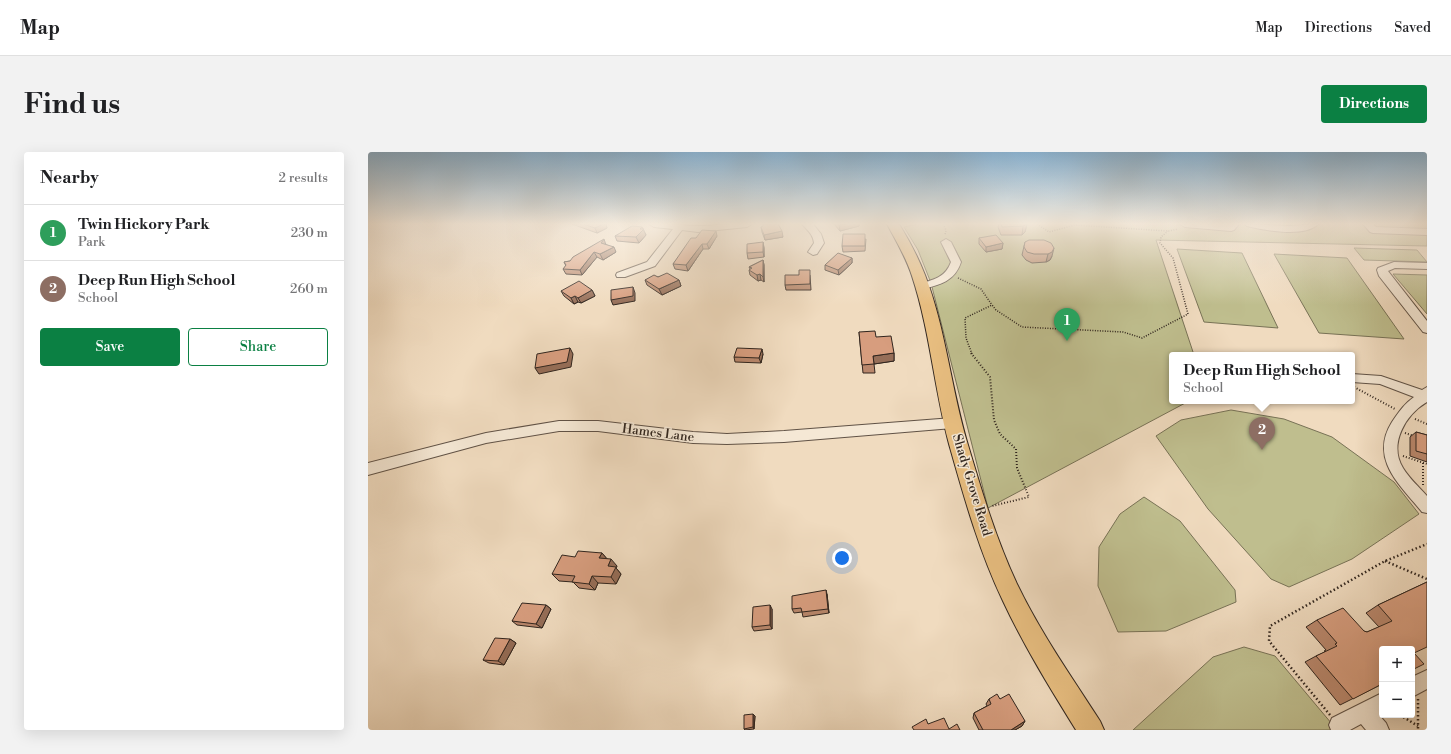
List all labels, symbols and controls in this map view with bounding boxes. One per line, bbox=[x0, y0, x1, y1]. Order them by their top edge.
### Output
text: Map bbox=[20, 16, 60, 40]
text: Map bbox=[1255, 19, 1283, 37]
text: Directions bbox=[1305, 19, 1372, 37]
text: Saved bbox=[1394, 19, 1431, 37]
button: Directions bbox=[1321, 85, 1427, 123]
text: Find us bbox=[24, 87, 120, 122]
text: Nearby bbox=[40, 167, 99, 189]
text: 2 results bbox=[279, 170, 328, 186]
text: Twin Hickory Park bbox=[78, 215, 210, 234]
text: 1 bbox=[50, 225, 56, 241]
text: 230 m bbox=[291, 225, 328, 241]
text: Park bbox=[78, 234, 105, 250]
text: Deep Run High School bbox=[78, 271, 235, 290]
text: 2 bbox=[49, 281, 57, 297]
text: 260 m bbox=[290, 281, 328, 297]
text: School bbox=[78, 290, 118, 306]
pin: 1 bbox=[1054, 308, 1080, 341]
button: Save bbox=[40, 328, 180, 366]
button: Share bbox=[188, 328, 328, 366]
popup bbox=[1169, 352, 1355, 404]
text: Deep Run High School bbox=[1183, 361, 1341, 380]
text: School bbox=[1183, 380, 1223, 396]
pin: 2 bbox=[1249, 417, 1275, 450]
street label: Hames Lane bbox=[621, 421, 696, 445]
street label: Shady Grove Road bbox=[949, 432, 995, 539]
your location bbox=[832, 548, 852, 568]
map controls bbox=[1379, 646, 1415, 718]
button: + bbox=[1379, 646, 1415, 682]
button: − bbox=[1379, 682, 1415, 718]

